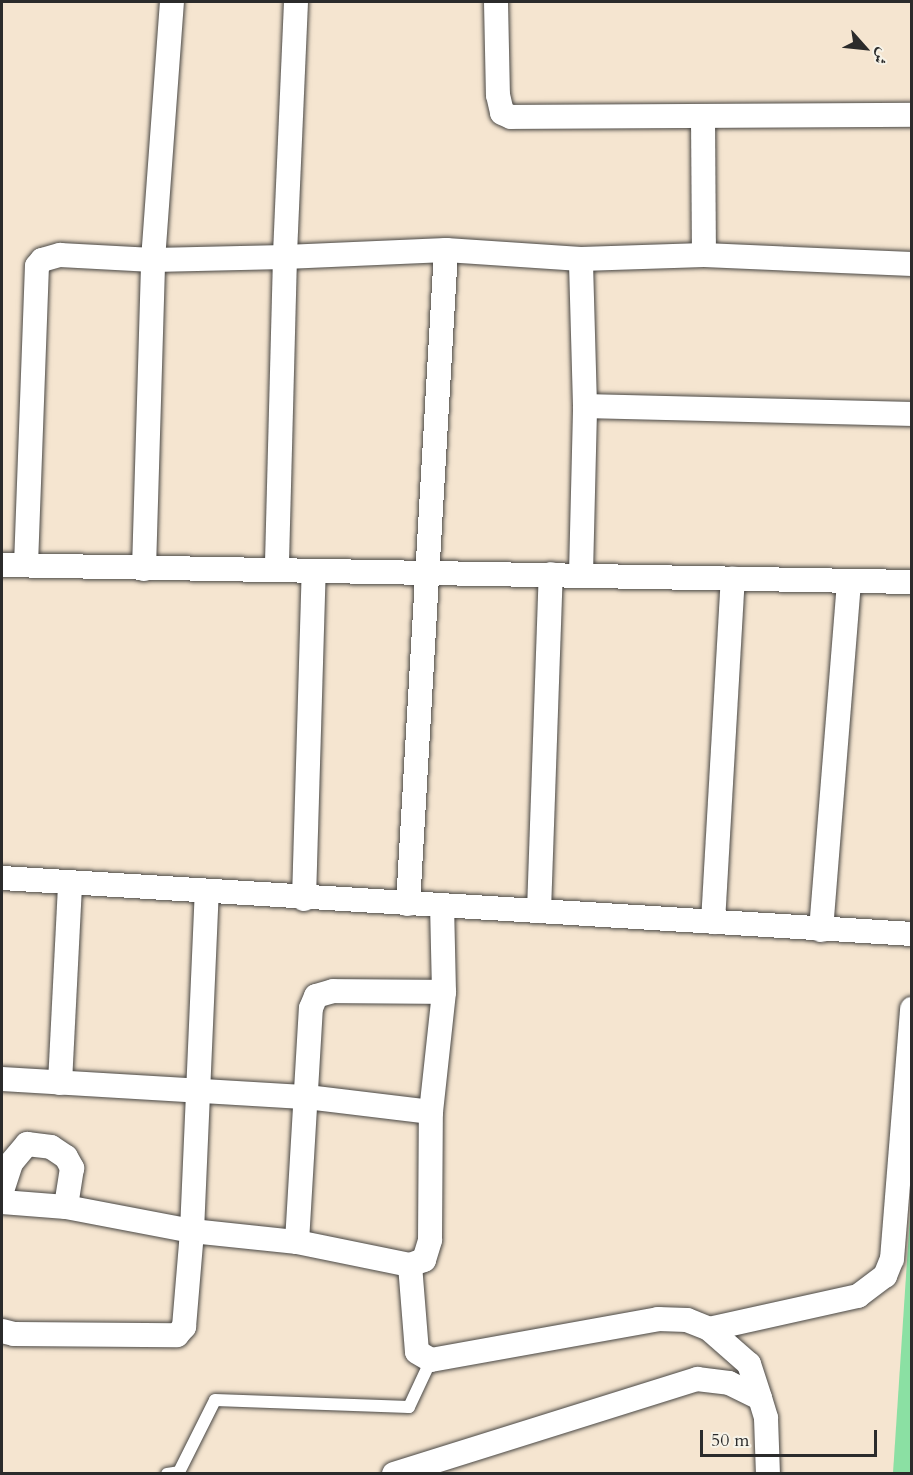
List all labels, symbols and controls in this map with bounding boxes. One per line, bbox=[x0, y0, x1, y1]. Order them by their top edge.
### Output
north arrow bbox=[835, 18, 895, 78]
text: ش bbox=[868, 44, 894, 68]
scale bar bbox=[703, 1418, 880, 1456]
text: 50 m bbox=[711, 1428, 750, 1453]

